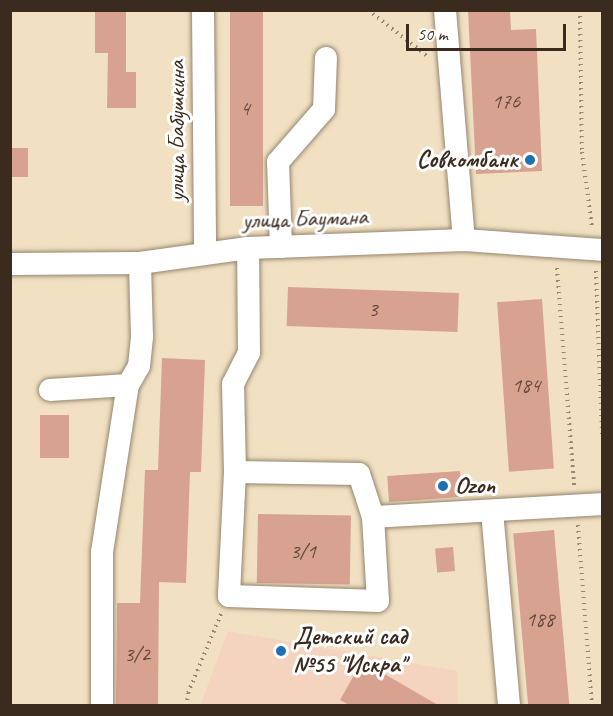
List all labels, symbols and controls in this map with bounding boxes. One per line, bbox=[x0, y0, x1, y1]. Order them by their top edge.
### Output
scale bar bbox=[409, 12, 570, 50]
text: 50 m bbox=[417, 23, 448, 45]
street label: улица Бабушкина bbox=[163, 61, 191, 201]
house number: 176 bbox=[492, 88, 520, 114]
house number: 4 bbox=[240, 95, 250, 121]
place label: Совкомбанк bbox=[417, 146, 518, 174]
marker: Совкомбанк bbox=[523, 153, 537, 167]
street label: улица Баумана bbox=[242, 202, 368, 236]
house number: 3 bbox=[368, 296, 378, 322]
house number: 184 bbox=[512, 372, 540, 398]
place label: Ozon bbox=[455, 472, 495, 500]
marker: Ozon bbox=[436, 479, 450, 493]
house number: 3/1 bbox=[290, 538, 316, 564]
house number: 188 bbox=[526, 606, 554, 632]
place label: Детский сад №55 "Искра" bbox=[293, 623, 407, 679]
house number: 3/2 bbox=[124, 641, 150, 667]
marker: Детский сад №55 "Искра" bbox=[274, 644, 288, 658]

